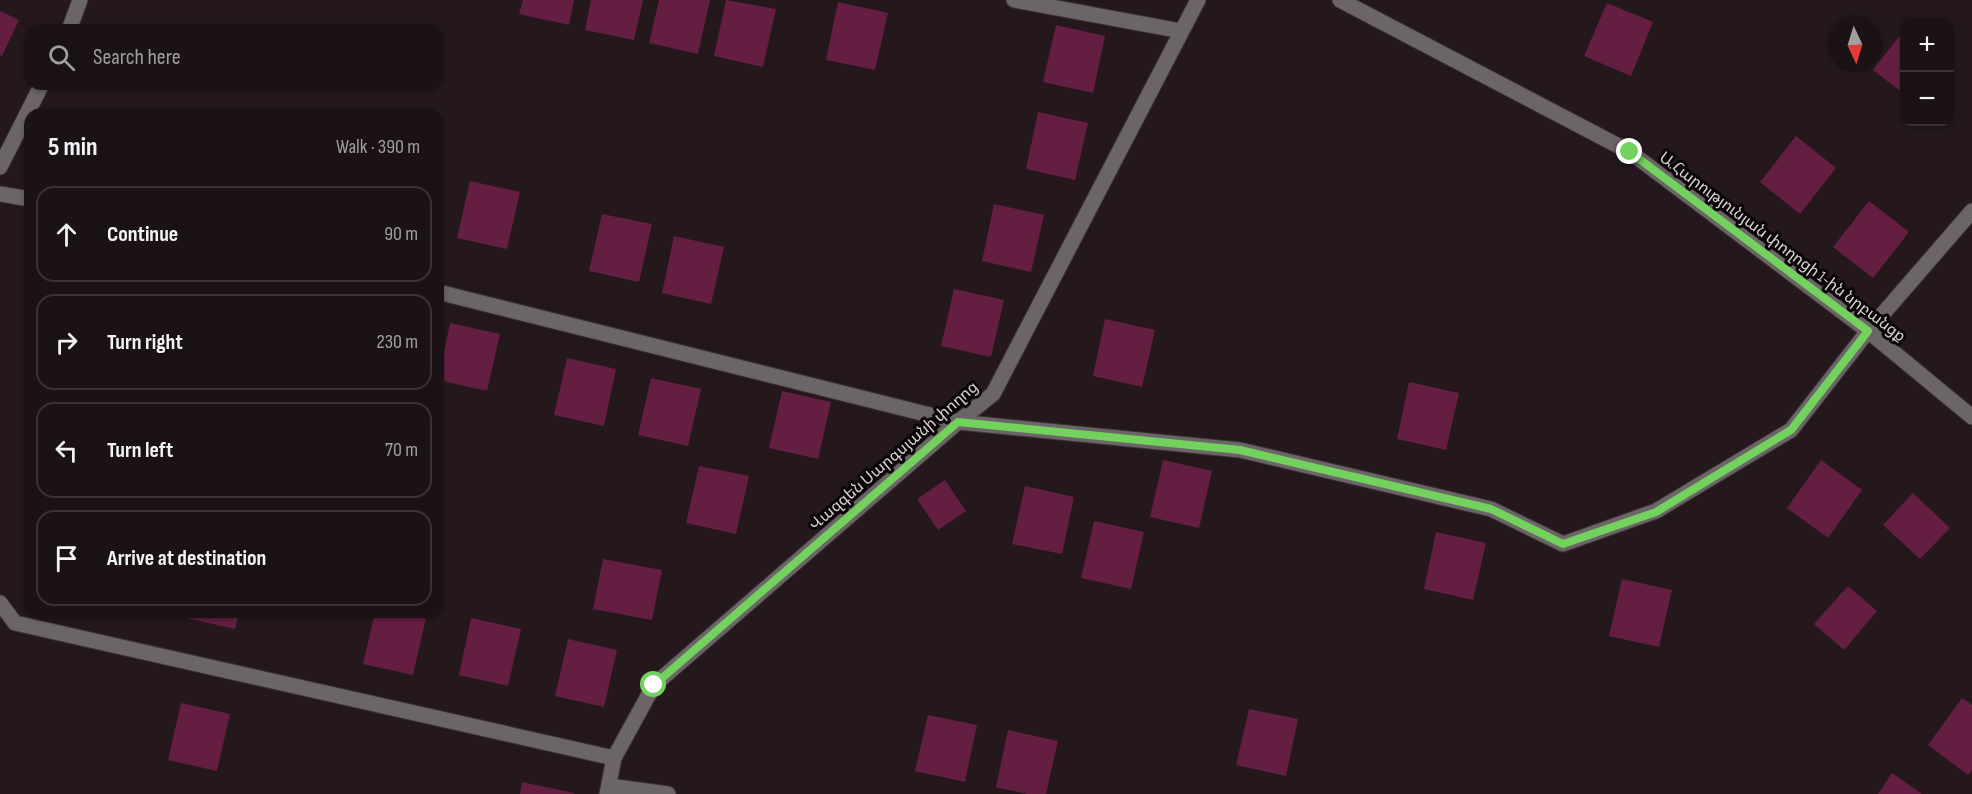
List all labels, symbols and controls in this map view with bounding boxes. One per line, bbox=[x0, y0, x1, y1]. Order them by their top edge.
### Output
north arrow bbox=[1828, 18, 1882, 72]
map controls bbox=[1900, 18, 1954, 126]
button: + bbox=[1900, 18, 1954, 72]
search box bbox=[24, 24, 444, 90]
icon: search bbox=[45, 41, 78, 74]
text: Search here bbox=[93, 44, 180, 71]
button: − bbox=[1900, 72, 1954, 126]
text: 5 min bbox=[48, 132, 98, 163]
text: Walk · 390 m bbox=[336, 135, 420, 159]
route end bbox=[1616, 138, 1642, 164]
street label: Ա.Հարությունյան փողոցի 1-ին նրբանցք bbox=[1655, 148, 1909, 346]
icon: ahead bbox=[50, 218, 83, 251]
text: Continue bbox=[107, 221, 178, 248]
text: 90 m bbox=[384, 222, 418, 246]
icon: right bbox=[50, 326, 83, 359]
text: Turn right bbox=[107, 329, 183, 356]
text: 230 m bbox=[376, 330, 418, 354]
street label: Վազգեն Սարգսյանի փողոց bbox=[806, 378, 982, 535]
icon: left bbox=[50, 434, 83, 467]
text: Turn left bbox=[107, 437, 173, 464]
text: 70 m bbox=[385, 438, 418, 462]
icon: arrive bbox=[50, 542, 83, 575]
text: Arrive at destination bbox=[107, 545, 266, 572]
route start bbox=[640, 671, 666, 697]

